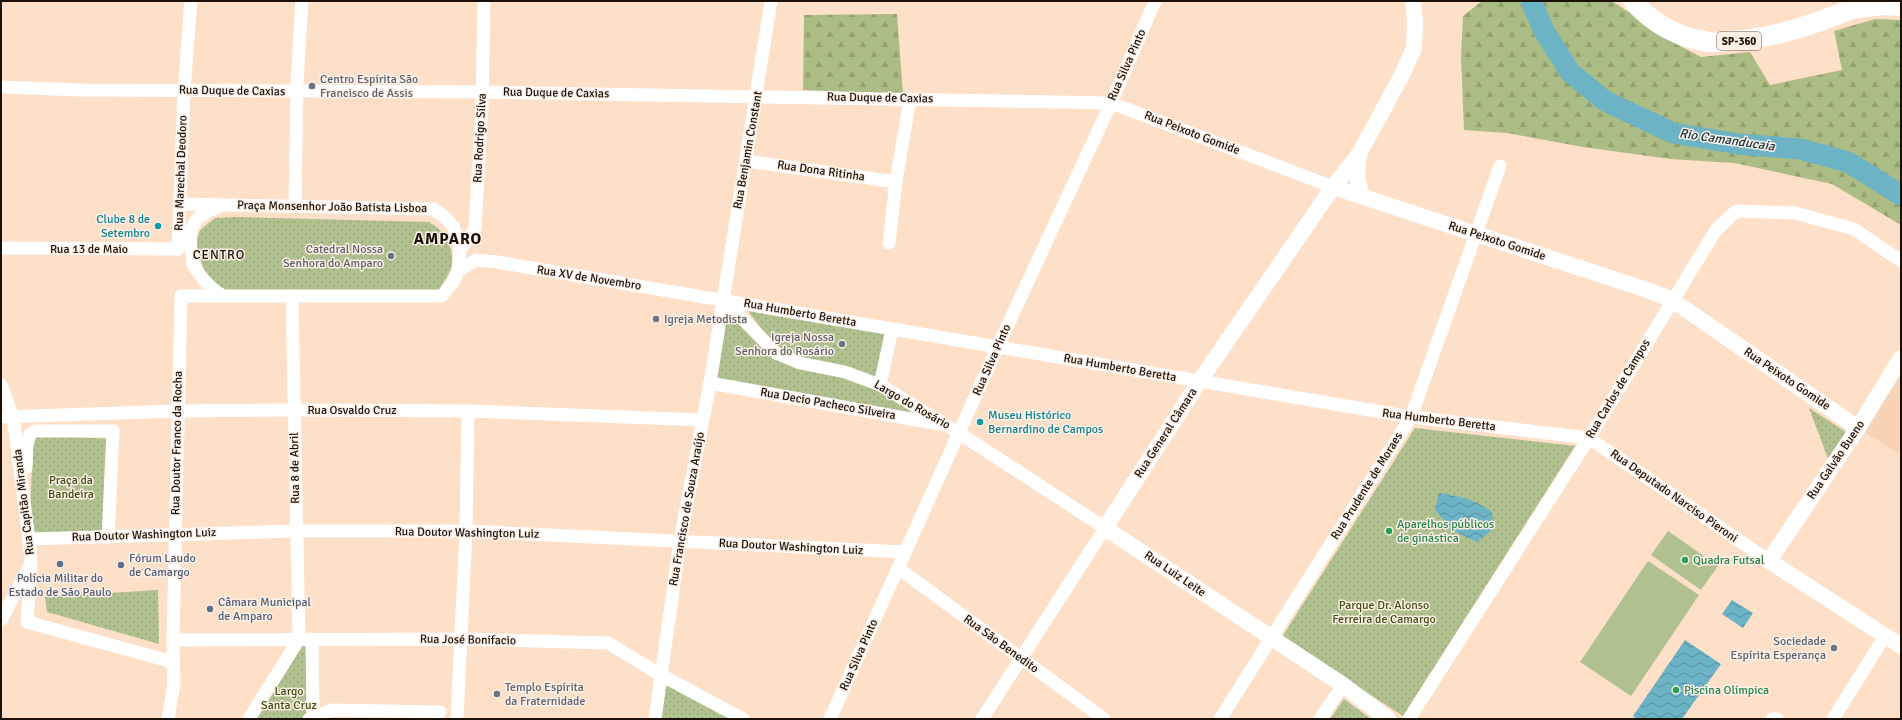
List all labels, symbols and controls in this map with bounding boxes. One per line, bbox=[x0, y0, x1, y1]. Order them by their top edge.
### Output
street label: Rua Silva Pinto bbox=[1105, 27, 1149, 103]
road number: SP-360 bbox=[1717, 32, 1761, 50]
place label: Centro Espírita São Francisco de Assis bbox=[320, 72, 418, 101]
marker: Centro Espírita São Francisco de Assis bbox=[307, 81, 317, 91]
street label: Rua Duque de Caxias bbox=[179, 83, 285, 99]
street label: Rua Duque de Caxias bbox=[503, 85, 609, 101]
street label: Rua Benjamin Constant bbox=[730, 90, 766, 210]
street label: Rua Duque de Caxias bbox=[827, 90, 933, 106]
street label: Rua Rodrigo Silva bbox=[470, 93, 490, 183]
street label: Rua Peixoto Gomide bbox=[1142, 108, 1242, 158]
street label: Rua Marechal Deodoro bbox=[171, 115, 191, 231]
water label: Rio Camanducaia bbox=[1678, 125, 1776, 155]
street label: Rua Dona Ritinha bbox=[776, 157, 866, 185]
street label: Praça Monsenhor João Batista Lisboa bbox=[237, 198, 427, 216]
place label: Clube 8 de Setembro bbox=[96, 212, 150, 241]
street label: Rua Peixoto Gomide bbox=[1446, 218, 1548, 264]
marker: Clube 8 de Setembro bbox=[153, 221, 163, 231]
district label: AMPARO bbox=[414, 229, 482, 249]
street label: Rua 13 de Maio bbox=[50, 242, 128, 257]
place label: Catedral Nossa Senhora do Amparo bbox=[283, 242, 383, 271]
district label: CENTRO bbox=[193, 247, 245, 263]
marker: Catedral Nossa Senhora do Amparo bbox=[386, 251, 396, 261]
street label: Rua XV de Novembro bbox=[536, 262, 642, 294]
street label: Rua Humberto Beretta bbox=[742, 296, 858, 330]
place label: Igreja Metodista bbox=[664, 312, 747, 327]
marker: Igreja Metodista bbox=[651, 314, 661, 324]
street label: Rua Silva Pinto bbox=[970, 322, 1014, 398]
place label: Igreja Nossa Senhora do Rosário bbox=[735, 330, 834, 359]
street label: Rua Carlos de Campos bbox=[1582, 337, 1654, 441]
marker: Igreja Nossa Senhora do Rosário bbox=[837, 339, 847, 349]
street label: Rua Peixoto Gomide bbox=[1741, 344, 1833, 414]
street label: Rua Humberto Beretta bbox=[1062, 351, 1178, 385]
street label: Rua Doutor Franco da Rocha bbox=[168, 371, 186, 515]
street label: Largo do Rosário bbox=[871, 377, 953, 433]
street label: Rua Decio Pacheco Silveira bbox=[759, 385, 897, 423]
street label: Rua General Câmara bbox=[1131, 385, 1201, 481]
street label: Rua Osvaldo Cruz bbox=[307, 403, 397, 418]
street label: Rua Humberto Beretta bbox=[1381, 406, 1497, 434]
place label: Museu Histórico Bernardino de Campos bbox=[988, 408, 1103, 437]
marker: Museu Histórico Bernardino de Campos bbox=[975, 417, 985, 427]
street label: Rua Galvão Bueno bbox=[1804, 418, 1868, 502]
street label: Rua Prudente de Moraes bbox=[1328, 429, 1406, 543]
street label: Rua Francisco de Souza Araújo bbox=[666, 431, 708, 587]
street label: Rua 8 de Abril bbox=[287, 432, 303, 504]
street label: Rua Deputado Narciso Pieroni bbox=[1607, 446, 1741, 546]
street label: Rua Capitão Miranda bbox=[10, 448, 38, 556]
park label: Praça da Bandeira bbox=[48, 473, 94, 502]
place label: Aparelhos públicos de ginástica bbox=[1397, 517, 1494, 546]
street label: Rua Doutor Washington Luiz bbox=[395, 524, 539, 542]
street label: Rua Doutor Washington Luiz bbox=[71, 525, 217, 545]
marker: Aparelhos públicos de ginástica bbox=[1384, 526, 1394, 536]
street label: Rua Doutor Washington Luiz bbox=[718, 536, 864, 558]
street label: Rua Luiz Leite bbox=[1141, 548, 1209, 600]
place label: Fórum Laudo de Camargo bbox=[129, 551, 196, 580]
place label: Quadra Futsal bbox=[1693, 553, 1765, 568]
marker: Quadra Futsal bbox=[1680, 555, 1690, 565]
marker: Polícia Militar do Estado de São Paulo bbox=[55, 559, 65, 569]
marker: Fórum Laudo de Camargo bbox=[116, 560, 126, 570]
place label: Polícia Militar do Estado de São Paulo bbox=[9, 571, 111, 600]
place label: Câmara Municipal de Amparo bbox=[218, 595, 311, 624]
park label: Parque Dr. Alonso Ferreira de Camargo bbox=[1332, 598, 1436, 627]
marker: Câmara Municipal de Amparo bbox=[205, 604, 215, 614]
street label: Rua São Benedito bbox=[960, 612, 1042, 676]
street label: Rua Silva Pinto bbox=[837, 617, 881, 693]
street label: Rua José Bonifacio bbox=[420, 632, 516, 648]
place label: Sociedade Espírita Esperança bbox=[1730, 634, 1826, 663]
marker: Sociedade Espírita Esperança bbox=[1829, 643, 1839, 653]
place label: Templo Espírita da Fraternidade bbox=[505, 680, 585, 709]
place label: Piscina Olímpica bbox=[1684, 683, 1769, 698]
park label: Largo Santa Cruz bbox=[261, 684, 317, 713]
marker: Piscina Olímpica bbox=[1671, 685, 1681, 695]
marker: Templo Espírita da Fraternidade bbox=[492, 689, 502, 699]

